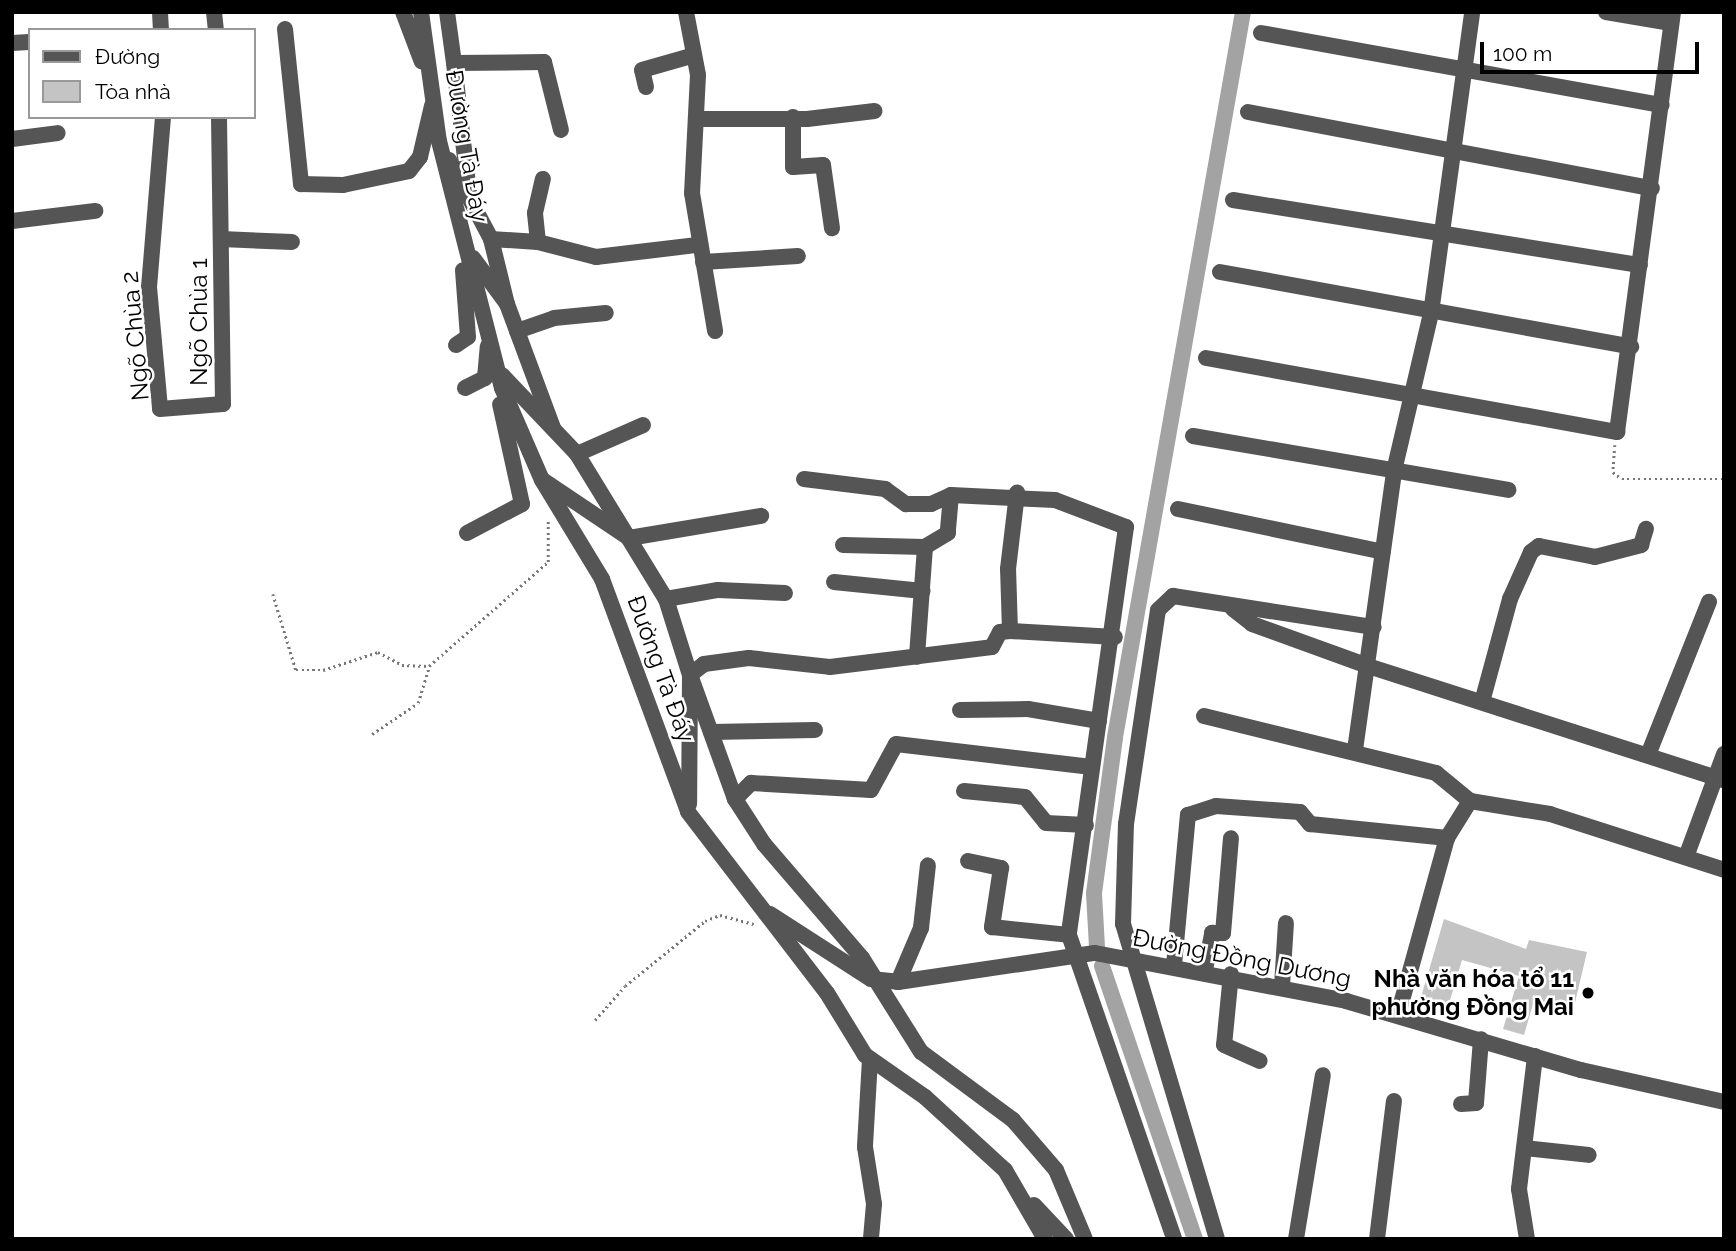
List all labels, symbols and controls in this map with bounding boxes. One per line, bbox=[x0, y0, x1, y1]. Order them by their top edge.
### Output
legend bbox=[28, 28, 256, 119]
scale bar bbox=[1484, 28, 1703, 72]
text: 100 m bbox=[1493, 41, 1552, 66]
text: Đường bbox=[95, 44, 160, 69]
street label: Đường Tà Đáy bbox=[439, 67, 495, 225]
text: Tòa nhà bbox=[95, 79, 171, 104]
street label: Ngõ Chùa 1 bbox=[185, 258, 213, 386]
street label: Ngõ Chùa 2 bbox=[115, 270, 155, 402]
street label: Đường Tà Đáy bbox=[621, 591, 701, 747]
street label: Đường Đồng Dương bbox=[1130, 923, 1354, 993]
place label: Nhà văn hóa tổ 11 phường Đồng Mai bbox=[1372, 965, 1574, 1021]
marker: Nhà văn hóa tổ 11 phường Đồng Mai bbox=[1580, 985, 1596, 1001]

